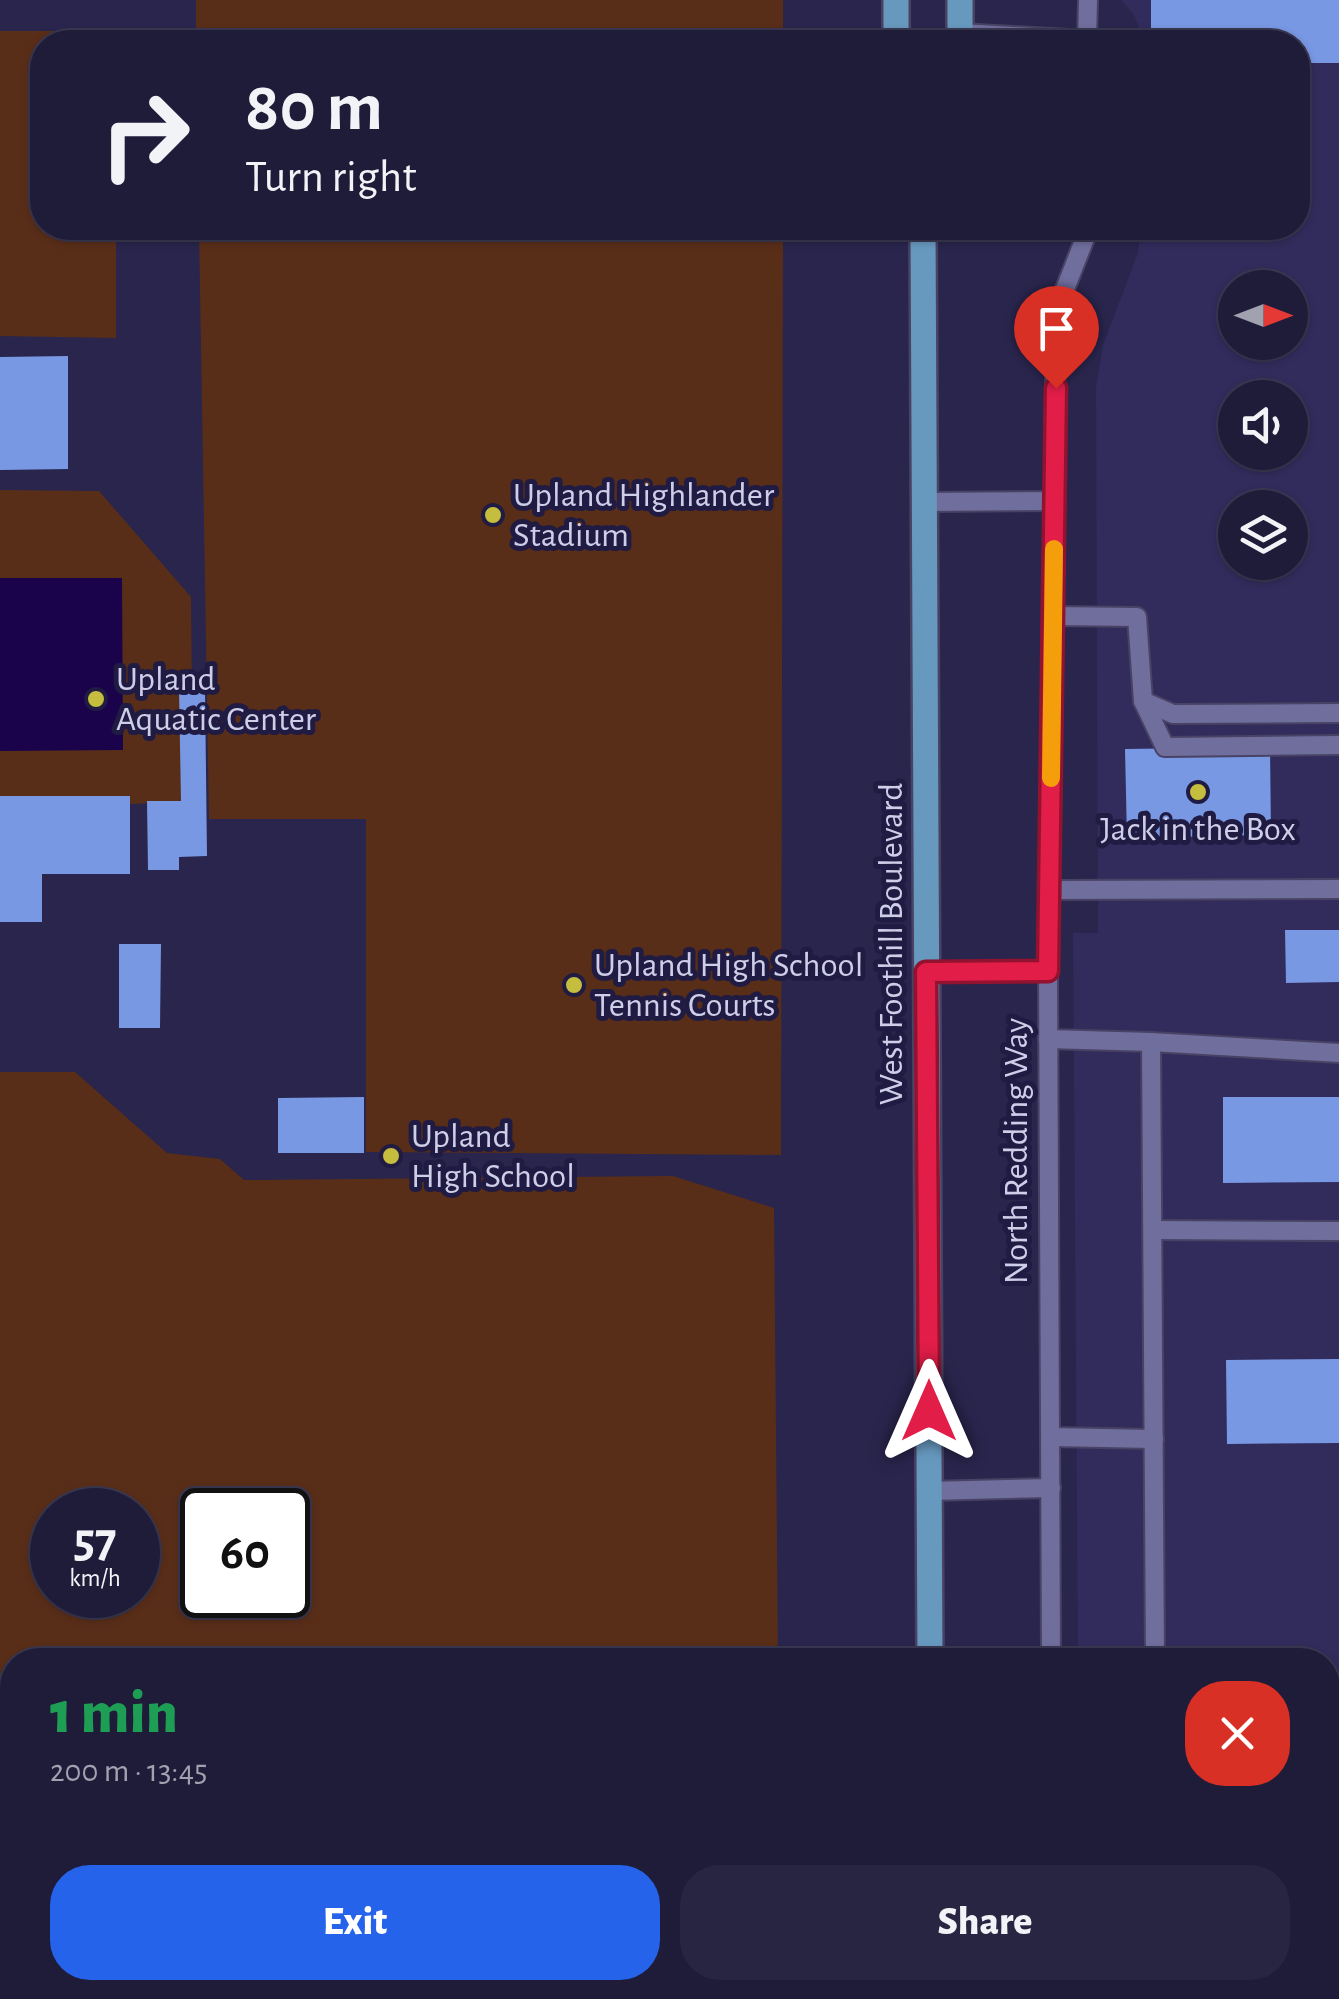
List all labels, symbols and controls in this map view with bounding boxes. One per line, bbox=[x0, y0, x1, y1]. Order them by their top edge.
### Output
icon: right bbox=[80, 70, 210, 200]
text: 80 m bbox=[245, 73, 383, 143]
text: Turn right bbox=[245, 155, 417, 200]
north arrow bbox=[1218, 270, 1308, 360]
map controls bbox=[1218, 270, 1308, 580]
pin bbox=[1014, 286, 1099, 389]
icon: arrive bbox=[1029, 301, 1084, 356]
button: sound bbox=[1218, 380, 1308, 470]
place label: Upland Highlander Stadium bbox=[513, 478, 775, 553]
button: layers bbox=[1218, 490, 1308, 580]
marker: Upland Highlander Stadium bbox=[482, 504, 504, 526]
place label: Upland Aquatic Center bbox=[116, 662, 317, 737]
marker: Upland Aquatic Center bbox=[85, 688, 107, 710]
marker: Jack in the Box bbox=[1187, 781, 1209, 803]
street label: West Foothill Boulevard bbox=[874, 783, 909, 1105]
place label: Jack in the Box bbox=[1100, 812, 1296, 847]
place label: Upland High School Tennis Courts bbox=[594, 948, 863, 1023]
marker: Upland High School Tennis Courts bbox=[563, 974, 585, 996]
street label: North Redding Way bbox=[999, 1018, 1034, 1284]
place label: Upland High School bbox=[411, 1119, 575, 1194]
marker: Upland High School bbox=[380, 1145, 402, 1167]
position arrow bbox=[877, 1359, 981, 1463]
speed limit sign: 60 bbox=[180, 1488, 310, 1618]
text: 57 bbox=[73, 1516, 117, 1566]
text: km/h bbox=[69, 1566, 121, 1591]
button: close bbox=[1185, 1681, 1290, 1786]
text: 1 min bbox=[50, 1684, 178, 1744]
text: 200 m · 13:45 bbox=[50, 1755, 207, 1787]
button: Exit bbox=[50, 1865, 660, 1980]
button: Share bbox=[680, 1865, 1290, 1980]

